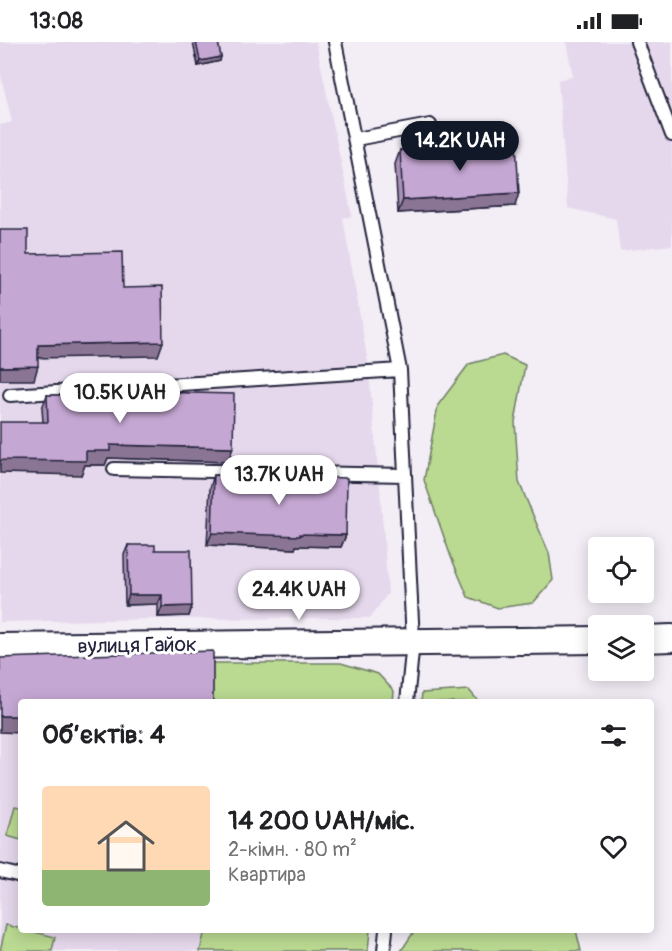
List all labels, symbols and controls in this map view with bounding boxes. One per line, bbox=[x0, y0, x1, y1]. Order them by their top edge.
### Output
text: 13:08 bbox=[30, 7, 83, 35]
pin: 14.2K UAH bbox=[391, 121, 529, 172]
text: 14.2K UAH bbox=[415, 128, 505, 153]
pin: 10.5K UAH bbox=[51, 373, 189, 424]
text: 10.5K UAH bbox=[74, 380, 166, 405]
pin: 13.7K UAH bbox=[210, 455, 348, 506]
text: 13.7K UAH bbox=[234, 462, 324, 487]
map controls bbox=[588, 537, 654, 681]
button: locate bbox=[588, 537, 654, 603]
pin: 24.4K UAH bbox=[230, 570, 368, 621]
text: 24.4K UAH bbox=[252, 577, 346, 602]
button: layers bbox=[588, 615, 654, 681]
street label: вулиця Гайок bbox=[77, 631, 197, 660]
text: Об’єктів: 4 bbox=[42, 719, 165, 751]
icon: filters bbox=[597, 719, 630, 752]
text: 14 200 UAH/міс. bbox=[228, 805, 415, 837]
icon: home bbox=[90, 810, 162, 882]
icon: heart bbox=[597, 830, 630, 863]
text: 2-кімн. · 80 m² bbox=[228, 837, 357, 862]
text: Квартира bbox=[228, 862, 306, 887]

